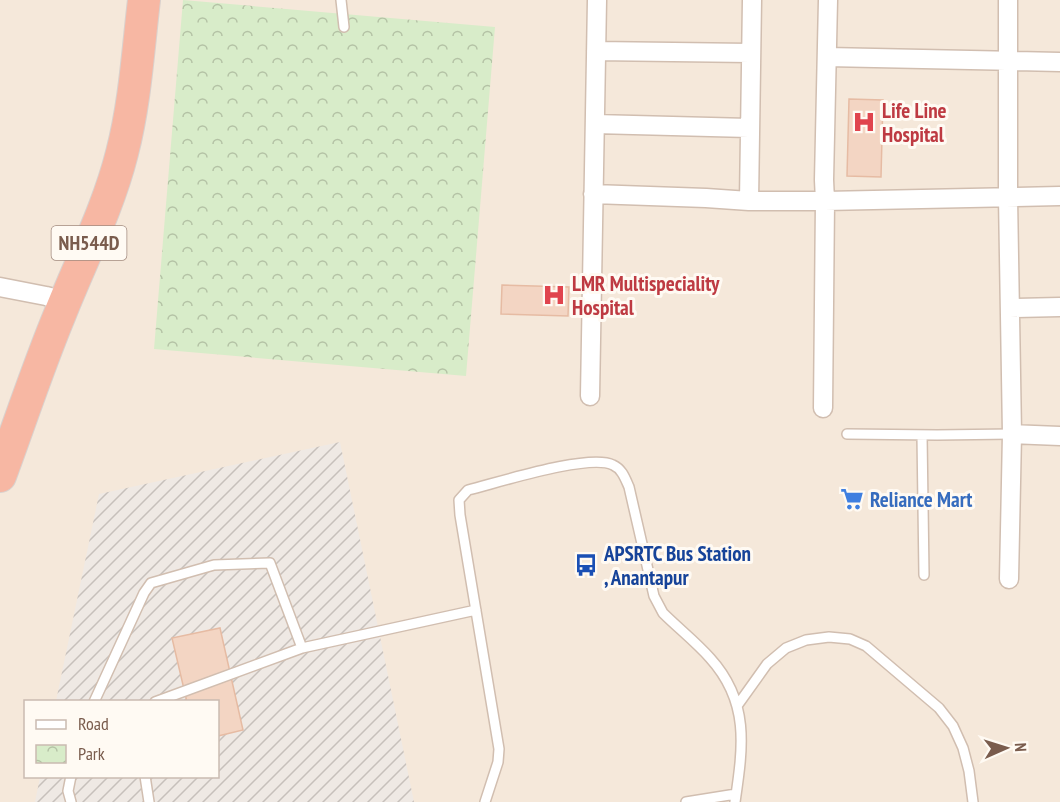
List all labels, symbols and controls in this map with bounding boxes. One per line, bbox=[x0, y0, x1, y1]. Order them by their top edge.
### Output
place label: Life Line Hospital bbox=[882, 97, 947, 148]
hospital icon: Life Line Hospital bbox=[851, 109, 877, 135]
road number: NH544D bbox=[52, 226, 127, 260]
place label: LMR Multispeciality Hospital bbox=[572, 270, 720, 321]
hospital icon: LMR Multispeciality Hospital bbox=[541, 282, 567, 308]
supermarket icon: Reliance Mart bbox=[839, 486, 865, 512]
place label: Reliance Mart bbox=[870, 486, 972, 513]
place label: APSRTC Bus Station , Anantapur bbox=[603, 540, 751, 591]
bus stop icon: APSRTC Bus Station , Anantapur bbox=[573, 552, 599, 578]
legend bbox=[24, 700, 219, 778]
text: Road bbox=[78, 712, 109, 735]
north arrow bbox=[976, 718, 1036, 778]
text: Park bbox=[78, 742, 105, 765]
text: N bbox=[1011, 742, 1031, 752]

